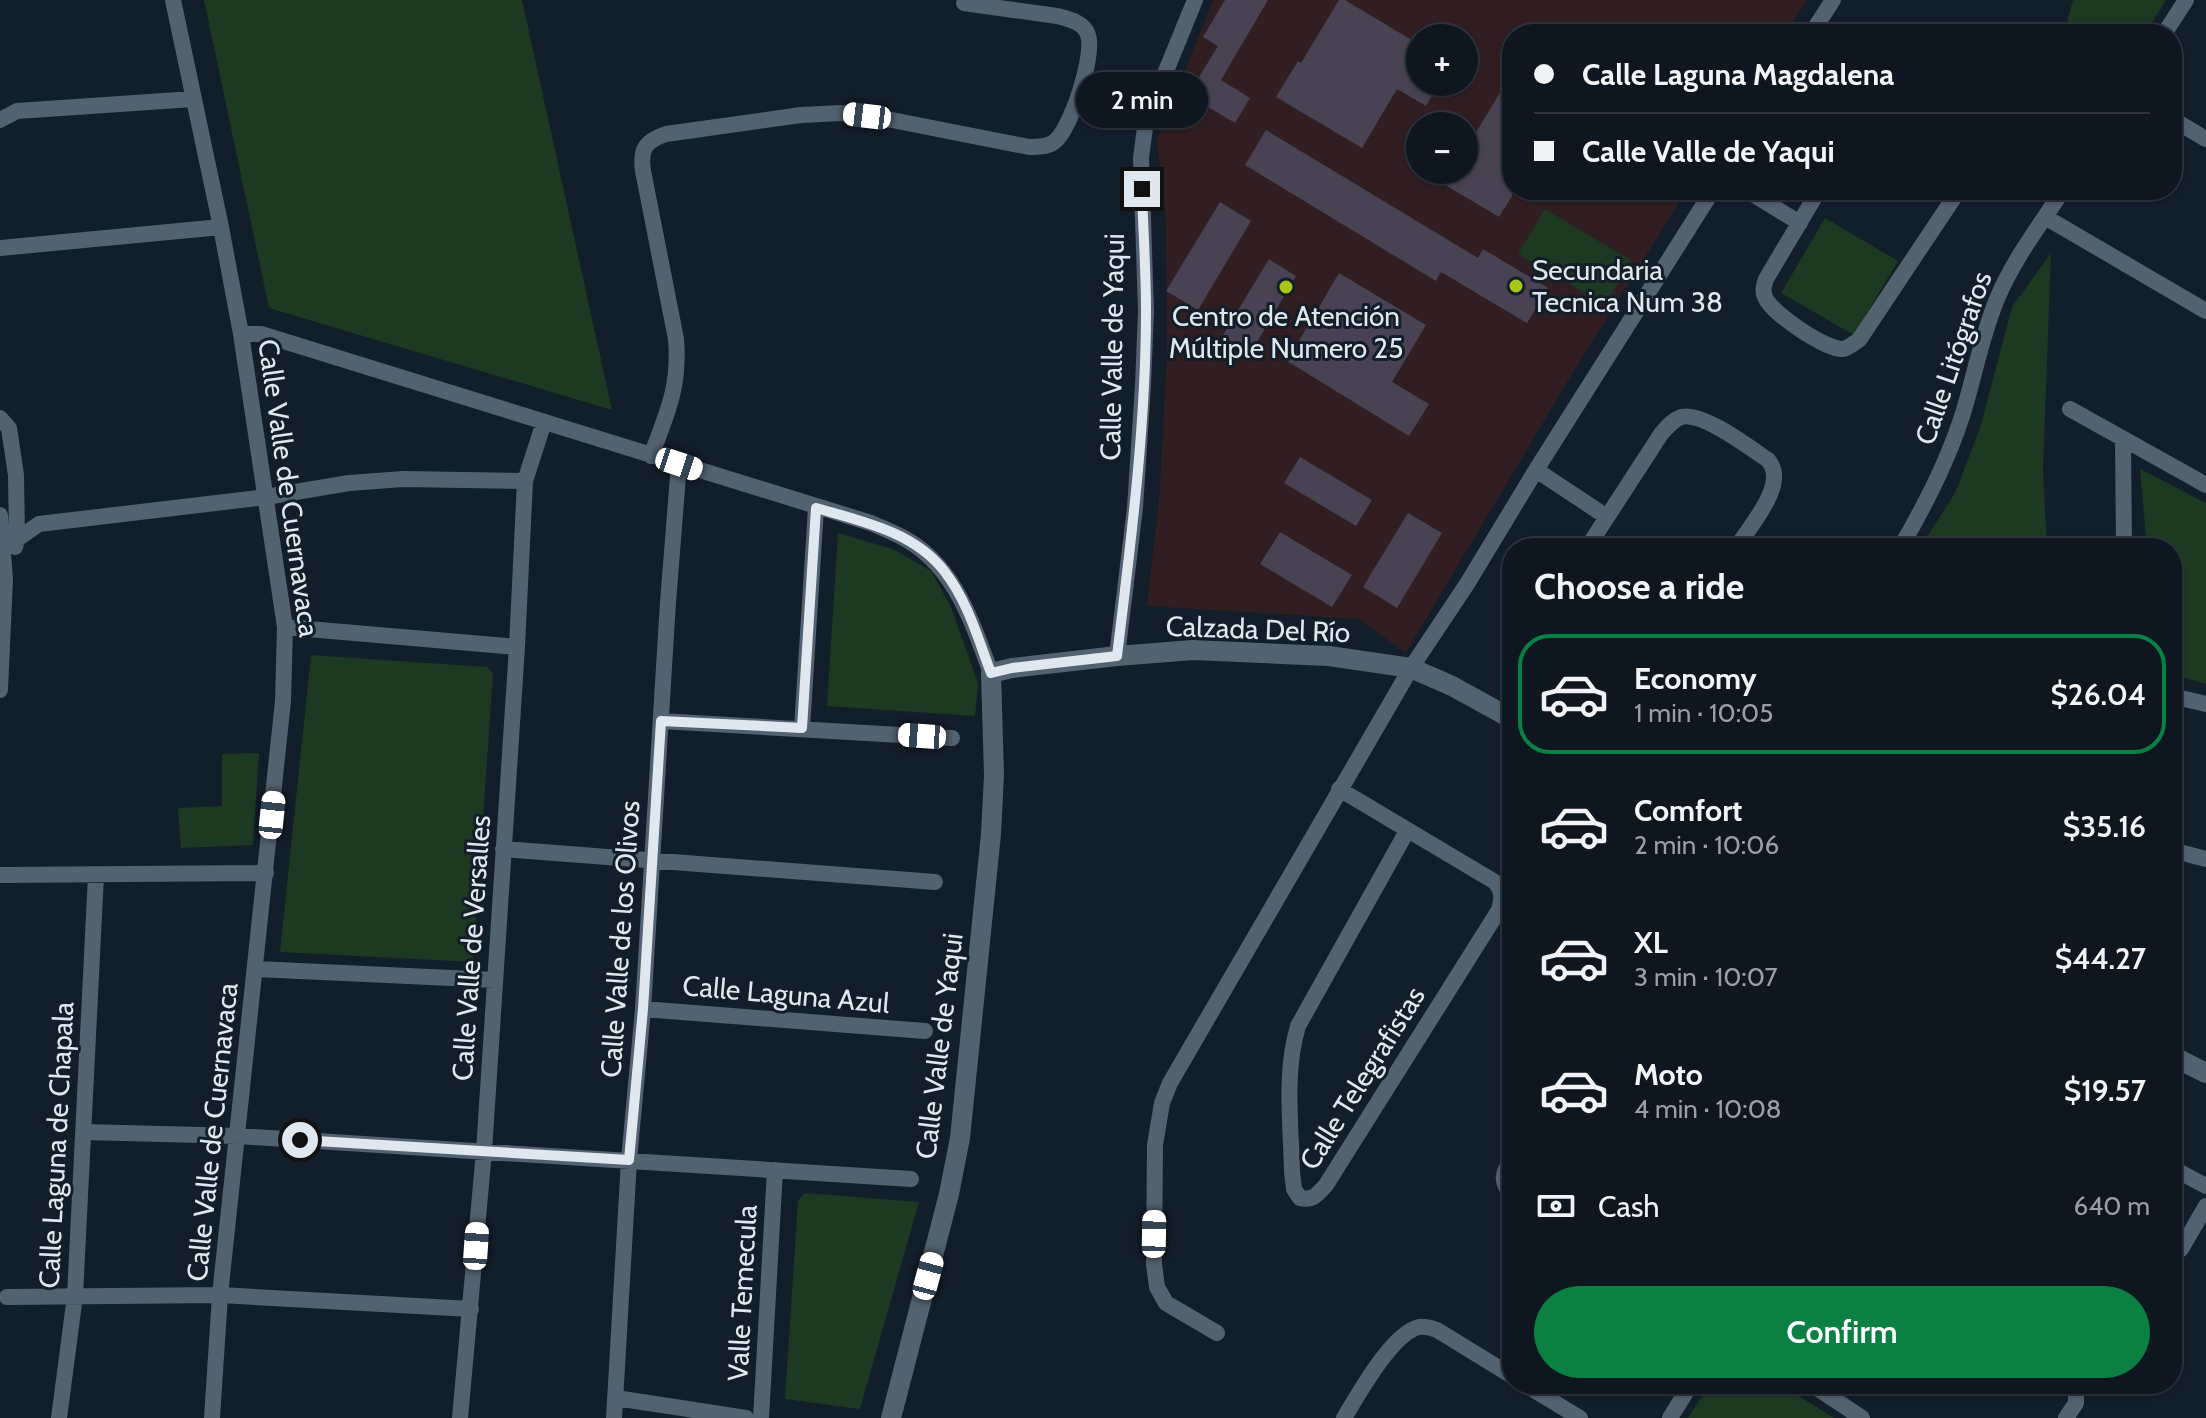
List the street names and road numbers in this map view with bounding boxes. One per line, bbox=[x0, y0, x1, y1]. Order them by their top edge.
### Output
street label: Calle Valle de Yaqui bbox=[1093, 233, 1131, 461]
street label: Calle Litógrafos bbox=[1907, 267, 1999, 449]
street label: Calle Valle de Cuernavaca bbox=[251, 337, 327, 640]
street label: Calzada Del Río bbox=[1165, 609, 1351, 649]
street label: Calle Valle de los Olivos bbox=[593, 799, 647, 1079]
street label: Calle Valle de Versalles bbox=[445, 814, 497, 1082]
street label: Calle Valle de Yaqui bbox=[908, 931, 970, 1161]
street label: Calle Laguna Azul bbox=[681, 968, 891, 1020]
street label: Calle Valle de Cuernavaca bbox=[179, 980, 245, 1283]
street label: Calle Telegrafistas bbox=[1292, 980, 1432, 1176]
street label: Calle Laguna de Chapala bbox=[32, 1000, 81, 1289]
street label: Valle Temecula bbox=[720, 1203, 764, 1382]

